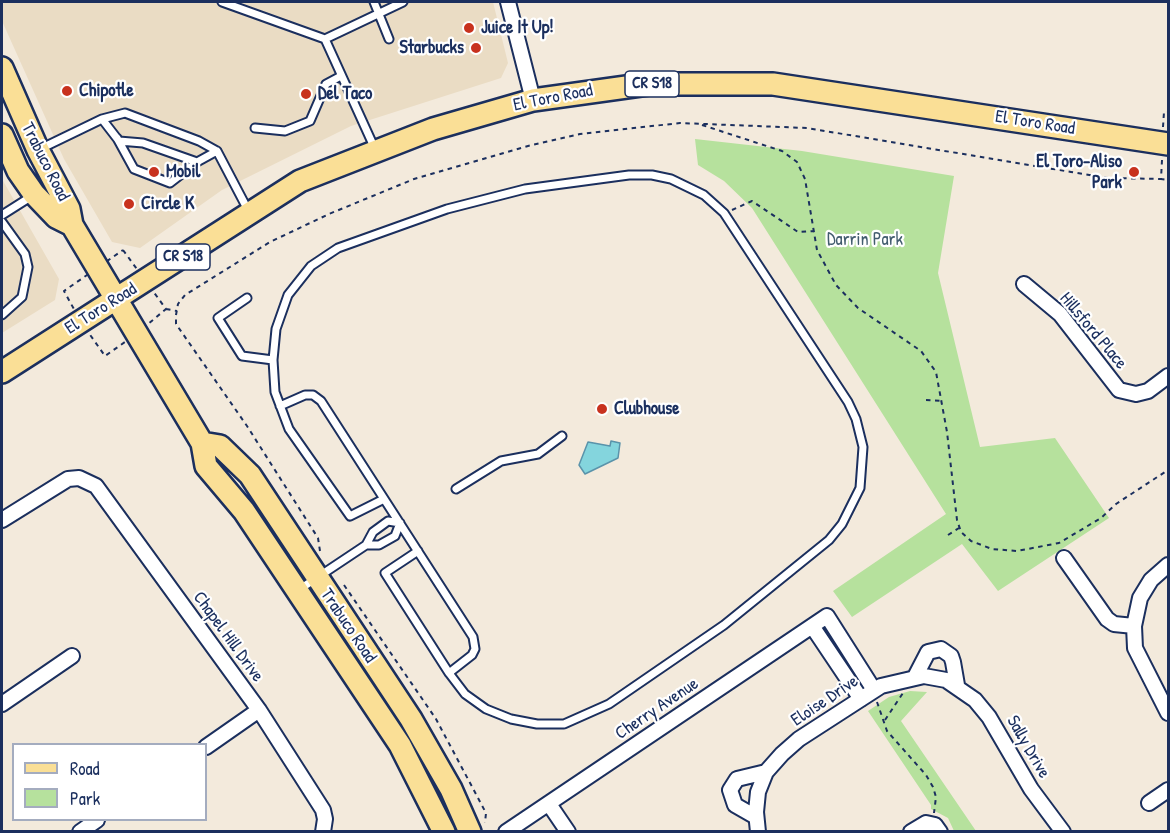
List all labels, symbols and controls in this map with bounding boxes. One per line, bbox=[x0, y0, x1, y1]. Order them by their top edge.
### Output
place label: Juice It Up! bbox=[481, 17, 554, 39]
marker: Juice It Up! bbox=[462, 21, 476, 35]
place label: Starbucks bbox=[400, 37, 464, 59]
marker: Starbucks bbox=[469, 41, 483, 55]
road number: CR S18 bbox=[625, 71, 679, 97]
place label: Chipotle bbox=[79, 80, 134, 102]
street label: El Toro Road bbox=[511, 80, 595, 116]
place label: Del Taco bbox=[318, 83, 372, 105]
marker: Chipotle bbox=[60, 84, 74, 98]
marker: Del Taco bbox=[299, 87, 313, 101]
street label: El Toro Road bbox=[994, 106, 1076, 140]
street label: Trabuco Road bbox=[16, 119, 74, 205]
place label: El Toro-Aliso Park bbox=[1036, 151, 1122, 194]
place label: Mobil bbox=[166, 161, 200, 183]
marker: Mobil bbox=[147, 165, 161, 179]
marker: El Toro-Aliso Park bbox=[1127, 165, 1141, 179]
place label: Circle K bbox=[141, 193, 194, 215]
marker: Circle K bbox=[122, 197, 136, 211]
park label: Darrin Park bbox=[827, 229, 903, 251]
road number: CR S18 bbox=[156, 244, 210, 270]
street label: El Toro Road bbox=[61, 279, 141, 339]
street label: Hillsford Place bbox=[1055, 288, 1131, 374]
place label: Clubhouse bbox=[614, 398, 679, 420]
marker: Clubhouse bbox=[595, 402, 609, 416]
street label: Trabuco Road bbox=[315, 585, 381, 667]
street label: Chapel Hill Drive bbox=[188, 588, 268, 686]
street label: Eloise Drive bbox=[787, 671, 863, 731]
street label: Cherry Avenue bbox=[611, 673, 703, 745]
street label: Sally Drive bbox=[1001, 712, 1055, 782]
legend bbox=[12, 743, 207, 821]
text: Road bbox=[70, 756, 100, 781]
text: Park bbox=[70, 786, 100, 811]

